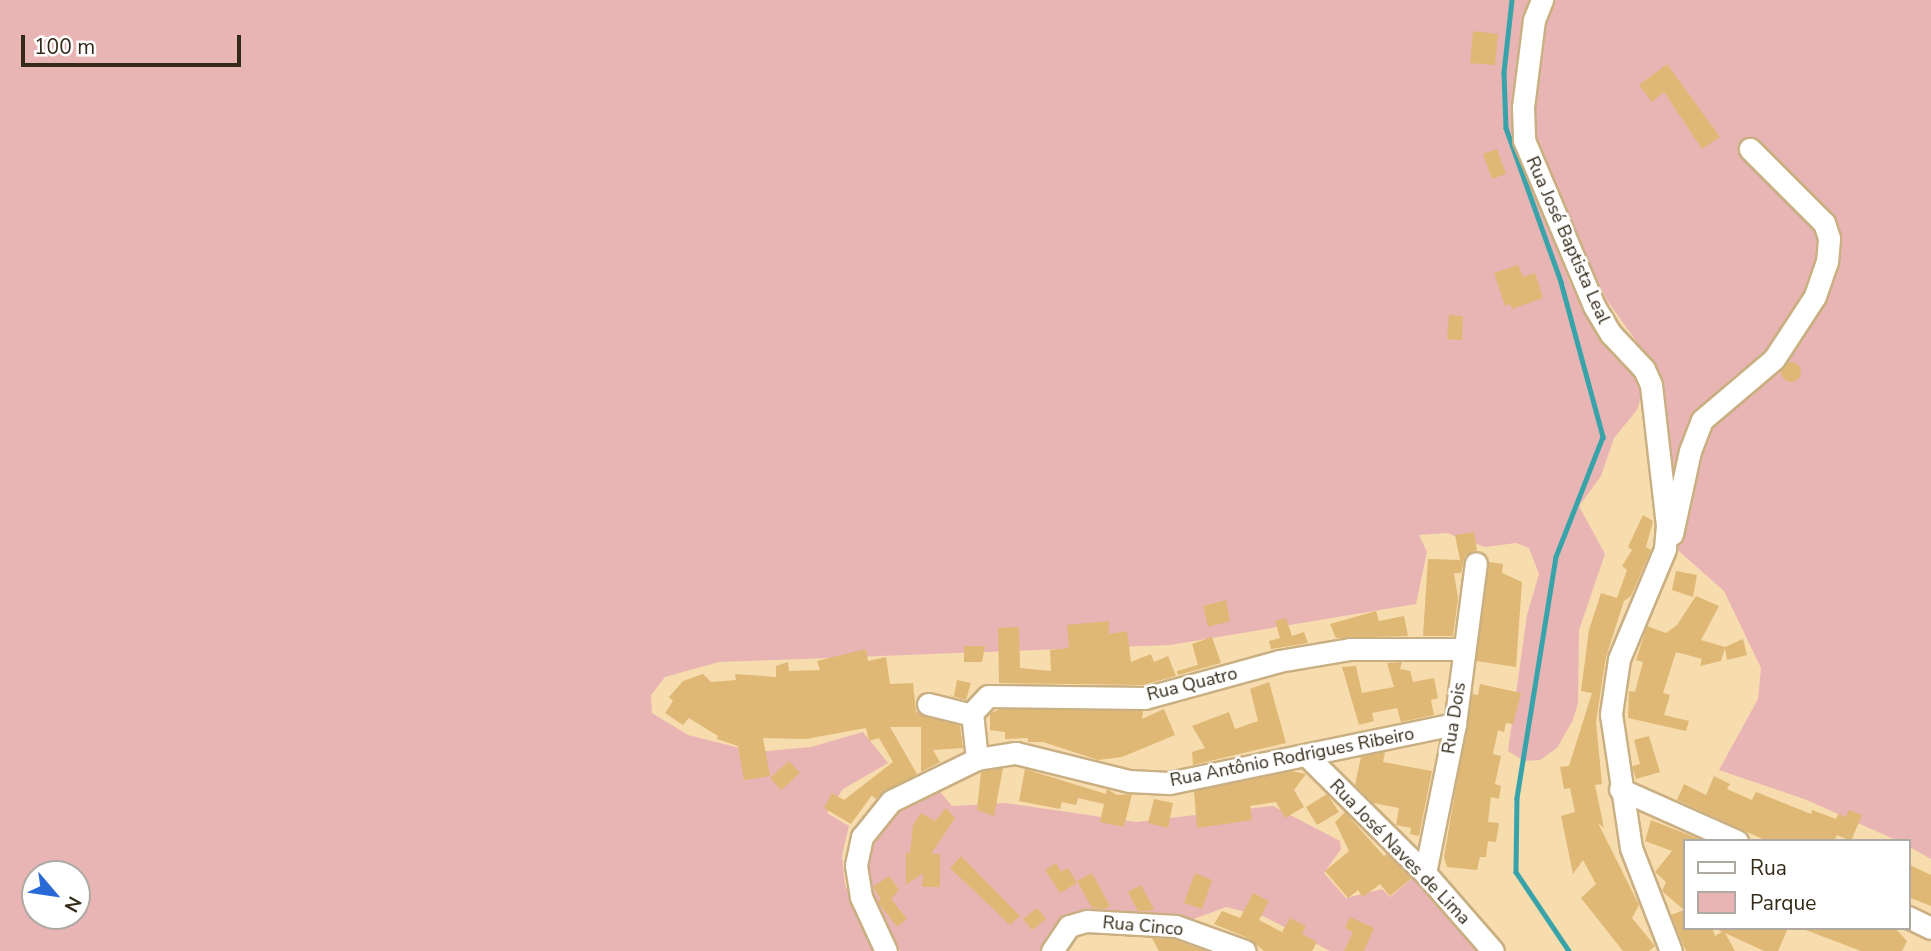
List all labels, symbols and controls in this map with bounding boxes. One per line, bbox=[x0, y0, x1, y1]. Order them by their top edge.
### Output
scale bar bbox=[24, 21, 245, 65]
text: 100 m bbox=[34, 33, 95, 61]
street label: Rua José Baptista Leal bbox=[1521, 153, 1615, 327]
street label: Rua Quatro bbox=[1145, 662, 1239, 706]
street label: Rua Dois bbox=[1438, 681, 1470, 755]
street label: Rua Antônio Rodrigues Ribeiro bbox=[1168, 723, 1416, 791]
street label: Rua José Naves de Lima bbox=[1325, 775, 1475, 929]
legend bbox=[1682, 839, 1910, 930]
text: Rua bbox=[1750, 854, 1787, 882]
north arrow bbox=[21, 860, 91, 930]
text: Parque bbox=[1750, 889, 1817, 917]
text: N bbox=[58, 892, 87, 917]
street label: Rua Cinco bbox=[1102, 912, 1184, 940]

